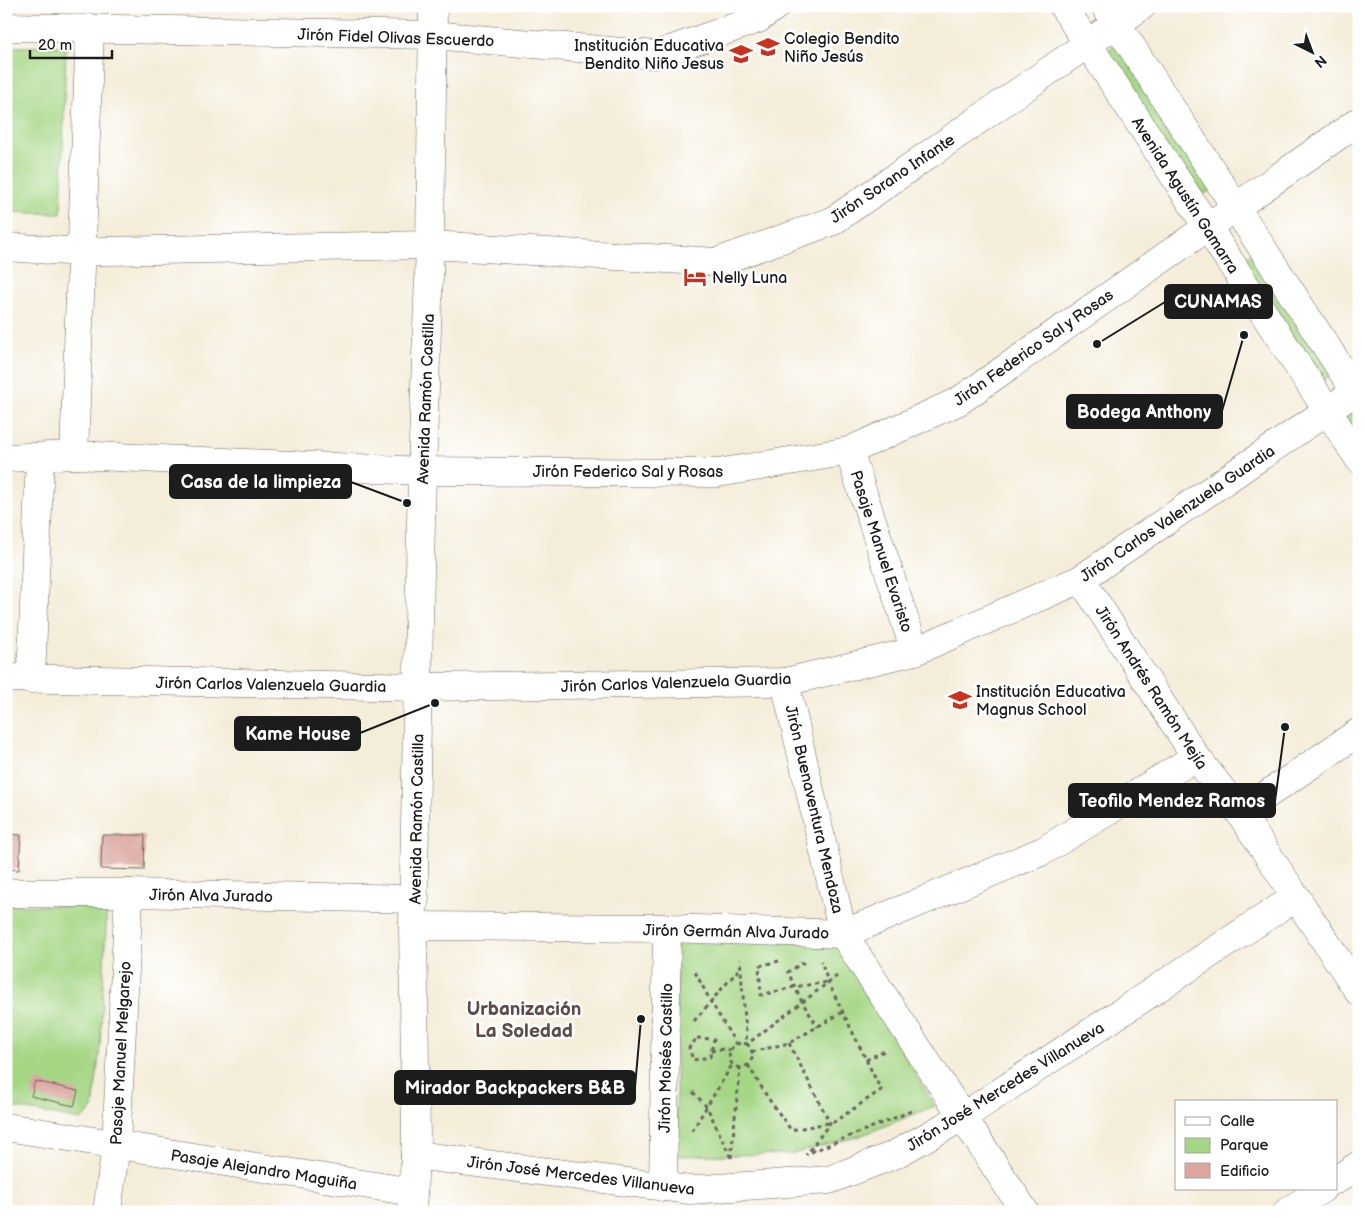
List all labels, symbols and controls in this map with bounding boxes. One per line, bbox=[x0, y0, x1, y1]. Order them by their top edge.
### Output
street label: Jirón Fidel Olivas Escuerdo bbox=[297, 26, 495, 51]
scale bar bbox=[30, 28, 112, 60]
north arrow bbox=[1288, 28, 1338, 78]
place label: Colegio Bendito Niño Jesús bbox=[784, 30, 900, 67]
school or university icon: Colegio Bendito Niño Jesús bbox=[755, 34, 781, 60]
text: 20 m bbox=[38, 36, 72, 55]
place label: Institución Educativa Bendito Niño Jesus bbox=[574, 37, 724, 74]
school or university icon: Institución Educativa Bendito Niño Jesus bbox=[728, 41, 754, 67]
text: N bbox=[1311, 51, 1330, 71]
street label: Avenida Agustín Gamarra bbox=[1127, 114, 1243, 278]
street label: Jirón Sorano Infante bbox=[827, 130, 959, 228]
hotel icon: Nelly Luna bbox=[682, 264, 708, 290]
place label: Nelly Luna bbox=[712, 269, 787, 288]
callout: CUNAMAS bbox=[1165, 285, 1272, 318]
street label: Jirón Federico Sal y Rosas bbox=[950, 286, 1117, 411]
text: CUNAMAS bbox=[1174, 292, 1262, 313]
street label: Avenida Ramón Castilla bbox=[414, 313, 439, 485]
callout: Bodega Anthony bbox=[1067, 395, 1222, 428]
text: Bodega Anthony bbox=[1077, 402, 1212, 423]
street label: Jirón Carlos Valenzuela Guardia bbox=[1077, 442, 1279, 587]
street label: Jirón Federico Sal y Rosas bbox=[533, 463, 723, 482]
callout: Casa de la limpieza bbox=[170, 465, 351, 498]
street label: Pasaje Manuel Evaristo bbox=[845, 468, 916, 635]
text: Casa de la limpieza bbox=[181, 472, 341, 493]
street label: Jirón Andrés Ramón Mejía bbox=[1091, 602, 1211, 773]
street label: Jirón Carlos Valenzuela Guardia bbox=[560, 670, 792, 697]
street label: Jirón Carlos Valenzuela Guardia bbox=[155, 674, 387, 697]
place label: Institución Educativa Magnus School bbox=[976, 683, 1126, 720]
school or university icon: Institución Educativa Magnus School bbox=[947, 687, 973, 713]
street label: Jirón Buenaventura Mendoza bbox=[780, 703, 847, 915]
callout: Kame House bbox=[235, 717, 360, 750]
text: Kame House bbox=[245, 724, 351, 745]
street label: Avenida Ramón Castilla bbox=[407, 733, 428, 905]
callout: Teofilo Mendez Ramos bbox=[1069, 784, 1275, 817]
text: Teofilo Mendez Ramos bbox=[1079, 791, 1265, 812]
street label: Jirón Alva Jurado bbox=[149, 886, 273, 907]
street label: Jirón Germán Alva Jurado bbox=[643, 921, 829, 944]
street label: Pasaje Manuel Melgarejo bbox=[107, 961, 136, 1145]
street label: Jirón Moisés Castillo bbox=[656, 983, 677, 1133]
district label: Urbanización La Soledad bbox=[467, 998, 581, 1043]
street label: Jirón José Mercedes Villanueva bbox=[904, 1018, 1108, 1156]
callout: Mirador Backpackers B&B bbox=[395, 1071, 635, 1104]
text: Mirador Backpackers B&B bbox=[405, 1078, 625, 1099]
legend bbox=[1175, 1100, 1338, 1190]
text: Calle bbox=[1220, 1112, 1255, 1131]
text: Parque bbox=[1220, 1136, 1269, 1155]
street label: Pasaje Alejandro Maguiña bbox=[169, 1146, 358, 1195]
street label: Jirón José Mercedes Villanueva bbox=[466, 1153, 696, 1200]
text: Edificio bbox=[1220, 1162, 1269, 1181]

